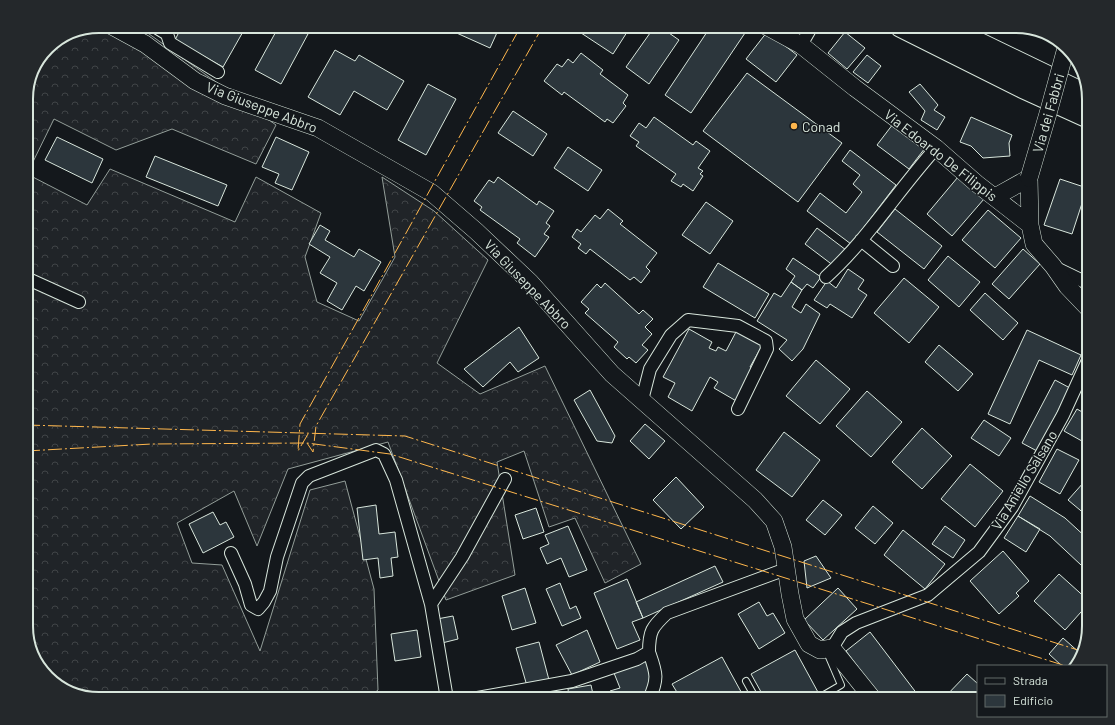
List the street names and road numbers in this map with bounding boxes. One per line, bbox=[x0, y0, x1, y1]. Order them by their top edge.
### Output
street label: Via dei Fabbri bbox=[1029, 71, 1067, 155]
street label: Via Giuseppe Abbro bbox=[204, 78, 320, 136]
street label: Via Edoardo De Filippis bbox=[881, 106, 1001, 205]
street label: Via Giuseppe Abbro bbox=[481, 236, 575, 332]
street label: Via Aniello Salsano bbox=[988, 427, 1060, 533]

